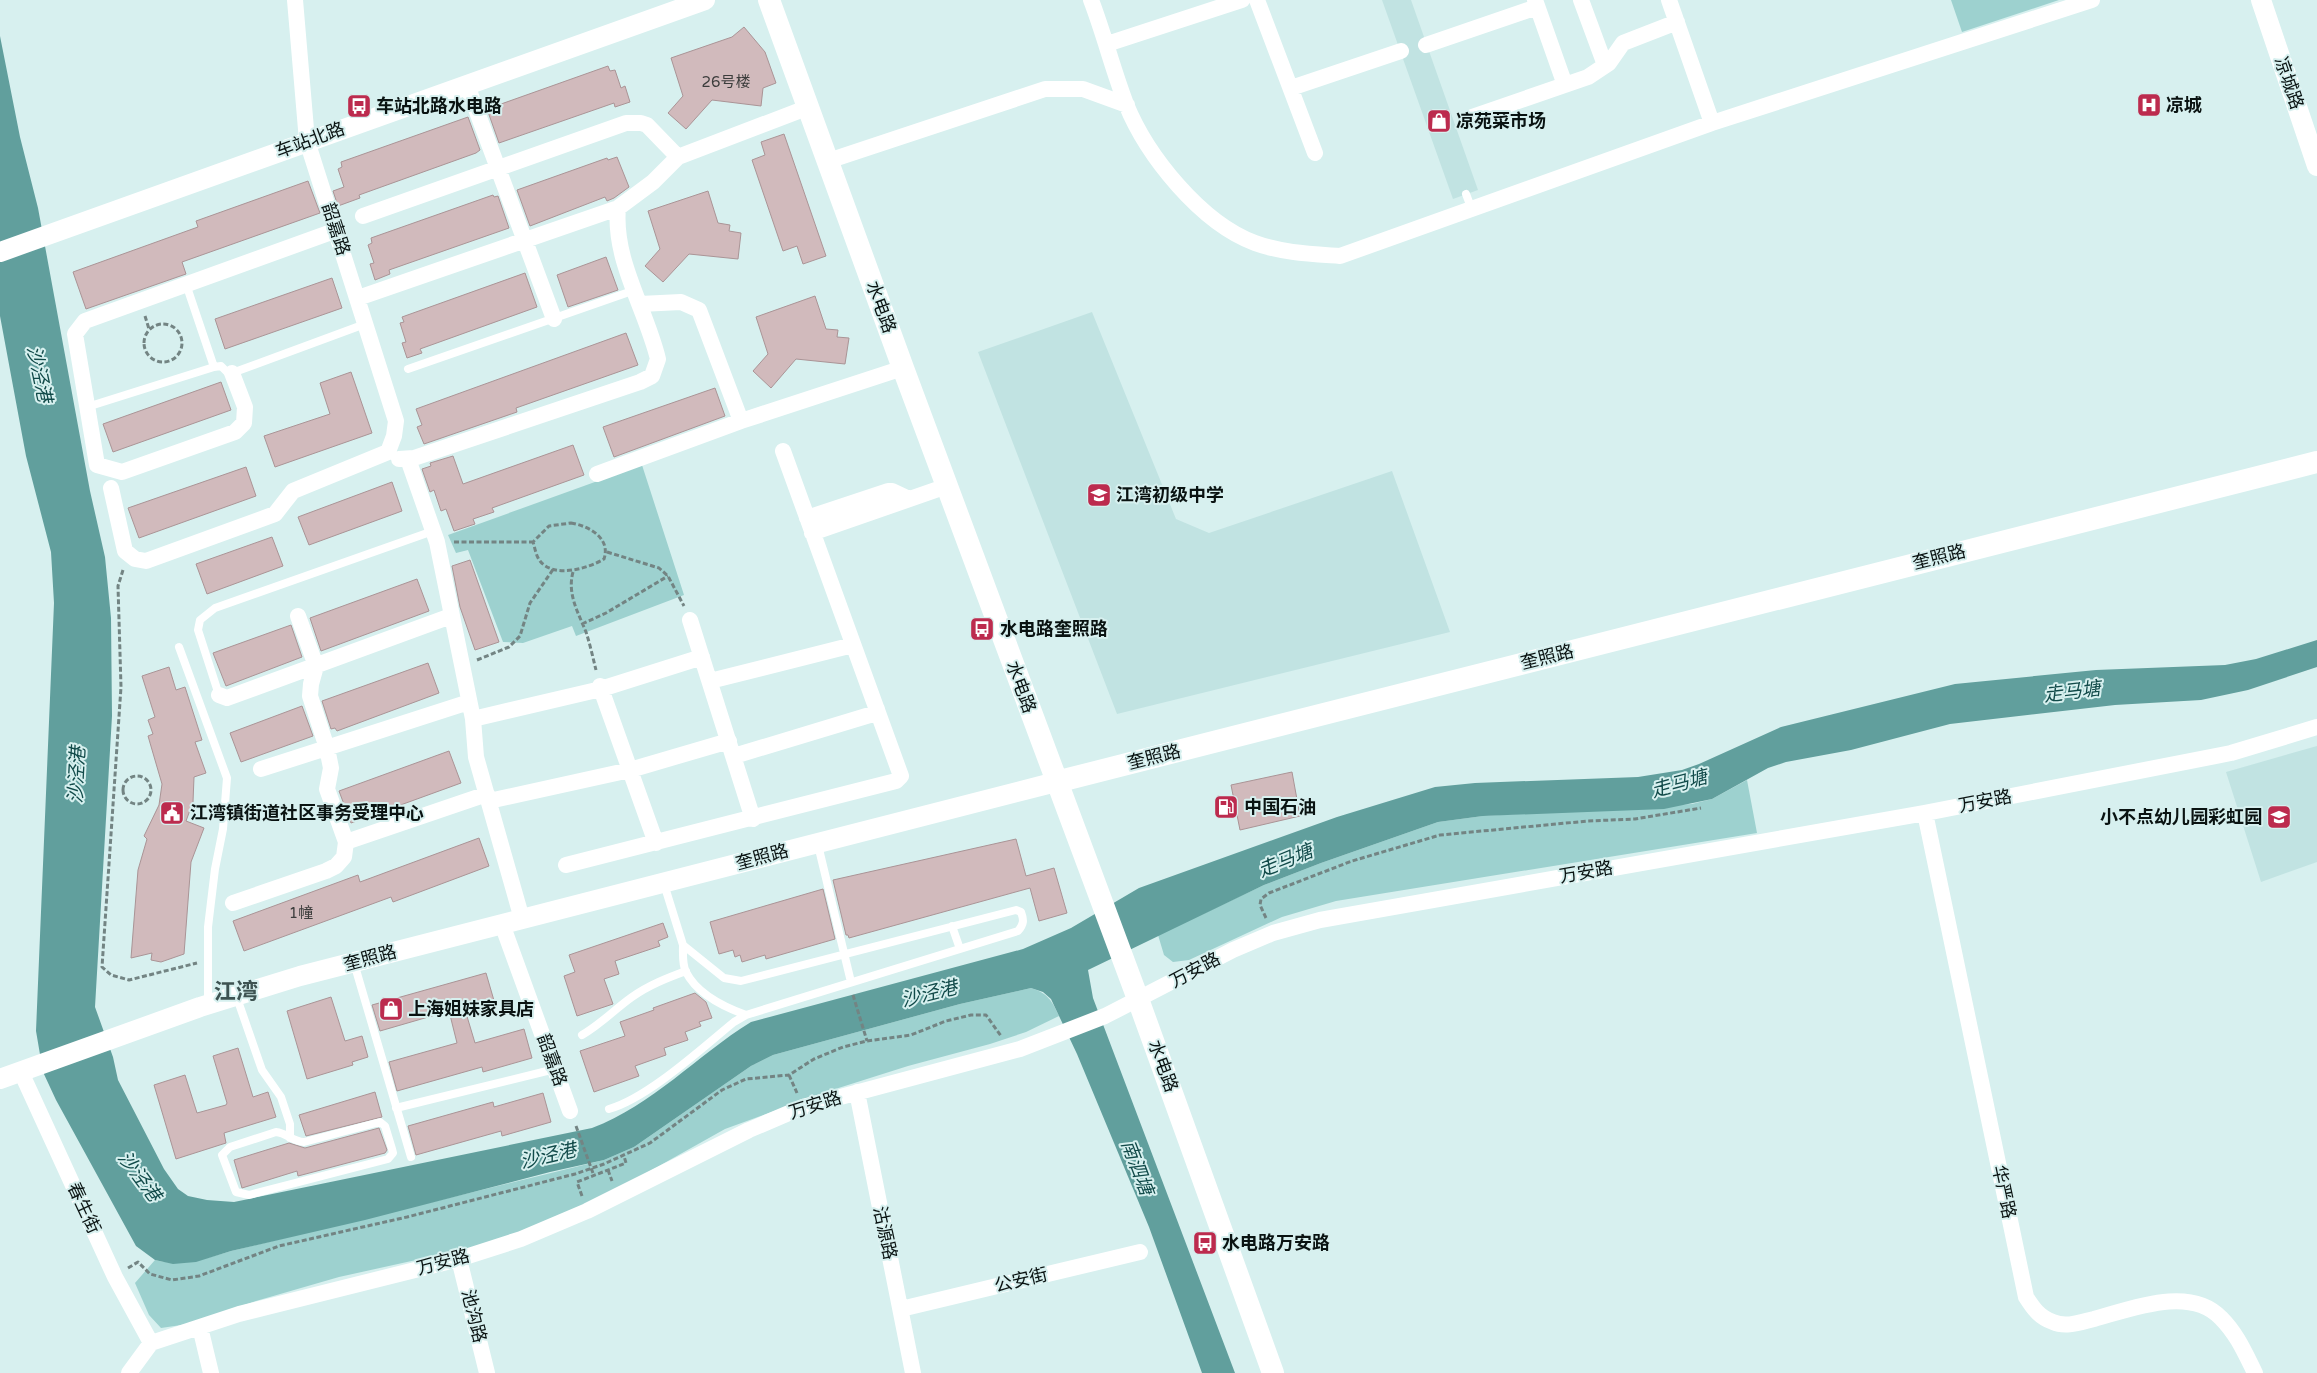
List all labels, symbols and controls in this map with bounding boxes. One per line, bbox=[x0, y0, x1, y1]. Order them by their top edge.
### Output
street label: 凉城路 bbox=[2270, 54, 2308, 112]
house number: 26号楼 bbox=[702, 73, 750, 91]
hospital icon: 凉城 bbox=[2136, 92, 2162, 118]
bus stop icon: 车站北路水电路 bbox=[346, 93, 372, 119]
place label: 凉城 bbox=[2166, 94, 2202, 116]
place label: 车站北路水电路 bbox=[376, 95, 502, 117]
shop icon: 凉苑菜市场 bbox=[1426, 108, 1452, 134]
place label: 凉苑菜市场 bbox=[1456, 110, 1546, 132]
street label: 车站北路 bbox=[272, 117, 348, 163]
street label: 韶嘉路 bbox=[317, 200, 355, 258]
street label: 水电路 bbox=[861, 278, 901, 336]
water label: 沙泾港 bbox=[22, 344, 56, 407]
school or university icon: 江湾初级中学 bbox=[1086, 482, 1112, 508]
place label: 江湾初级中学 bbox=[1116, 484, 1224, 506]
street label: 奎照路 bbox=[1910, 540, 1968, 574]
bus stop icon: 水电路奎照路 bbox=[969, 616, 995, 642]
place label: 水电路奎照路 bbox=[1000, 618, 1108, 640]
street label: 奎照路 bbox=[1518, 640, 1576, 674]
street label: 水电路 bbox=[1001, 658, 1041, 716]
water label: 走马塘 bbox=[2042, 677, 2105, 706]
street label: 奎照路 bbox=[1125, 740, 1183, 774]
water label: 沙泾港 bbox=[65, 743, 90, 804]
water label: 走马塘 bbox=[1649, 765, 1713, 802]
street label: 万安路 bbox=[1956, 785, 2014, 817]
fuel station icon: 中国石油 bbox=[1213, 794, 1239, 820]
place label: 中国石油 bbox=[1244, 796, 1316, 818]
public building icon: 江湾镇街道社区事务受理中心 bbox=[159, 800, 185, 826]
place label: 江湾镇街道社区事务受理中心 bbox=[190, 802, 424, 824]
school or university icon: 小不点幼儿园彩虹园 bbox=[2266, 804, 2292, 830]
place label: 小不点幼儿园彩虹园 bbox=[2100, 806, 2262, 828]
street label: 奎照路 bbox=[733, 839, 791, 875]
water label: 走马塘 bbox=[1255, 839, 1319, 882]
street label: 万安路 bbox=[1558, 856, 1614, 888]
house number: 1幢 bbox=[289, 904, 313, 922]
street label: 奎照路 bbox=[341, 940, 399, 976]
street label: 万安路 bbox=[1166, 948, 1224, 992]
water label: 沙泾港 bbox=[899, 976, 962, 1012]
district label: 江湾 bbox=[214, 979, 258, 1005]
shop icon: 上海姐妹家具店 bbox=[378, 996, 404, 1022]
place label: 上海姐妹家具店 bbox=[408, 998, 534, 1020]
street label: 韶嘉路 bbox=[532, 1031, 572, 1089]
street label: 水电路 bbox=[1143, 1037, 1183, 1095]
street label: 万安路 bbox=[786, 1086, 844, 1124]
water label: 南泗塘 bbox=[1117, 1137, 1159, 1201]
water label: 沙泾港 bbox=[518, 1138, 581, 1173]
water label: 沙泾港 bbox=[113, 1147, 167, 1208]
street label: 华严路 bbox=[1988, 1163, 2020, 1221]
street label: 春生街 bbox=[63, 1179, 105, 1237]
street label: 沽源路 bbox=[869, 1204, 901, 1262]
bus stop icon: 水电路万安路 bbox=[1192, 1230, 1218, 1256]
place label: 水电路万安路 bbox=[1222, 1232, 1330, 1254]
street label: 万安路 bbox=[414, 1244, 472, 1280]
street label: 公安街 bbox=[992, 1263, 1050, 1297]
street label: 池沟路 bbox=[457, 1287, 491, 1345]

